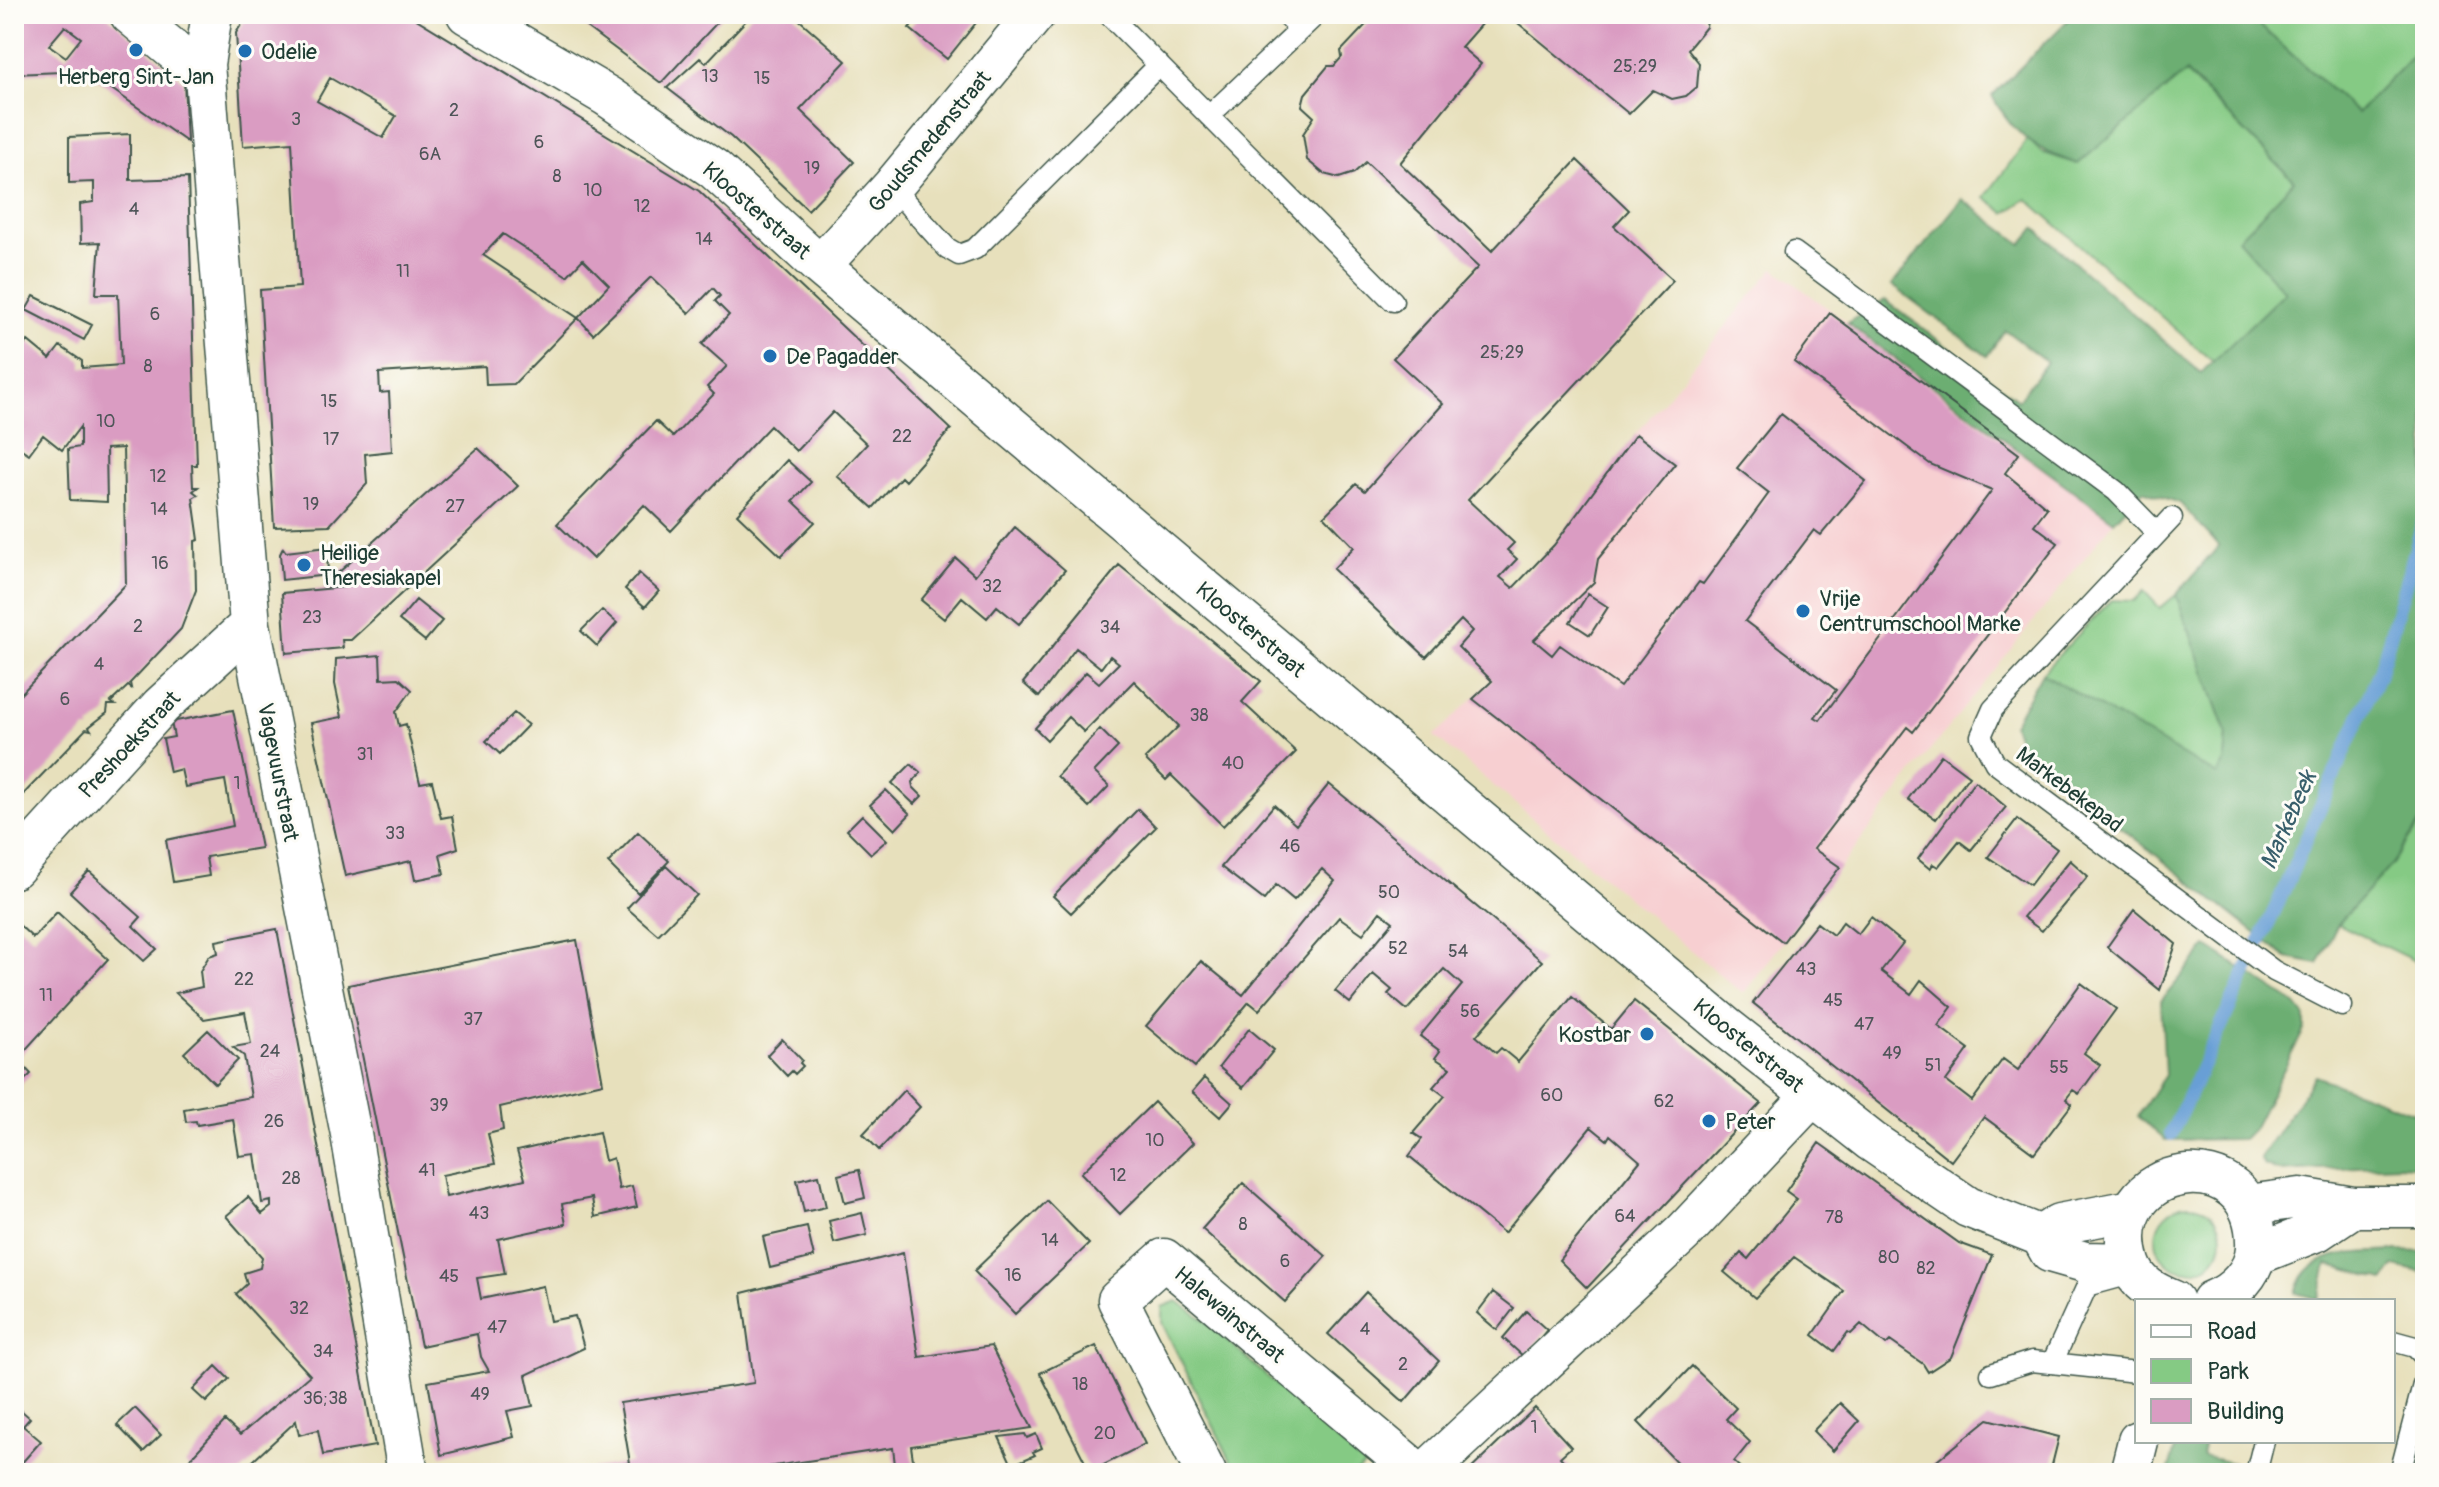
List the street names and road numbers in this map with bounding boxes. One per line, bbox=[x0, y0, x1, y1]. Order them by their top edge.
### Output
street label: Goudsmedenstraat bbox=[862, 65, 997, 218]
street label: Kloosterstraat bbox=[696, 156, 816, 266]
street label: Kloosterstraat bbox=[1190, 576, 1311, 684]
street label: Preshoekstraat bbox=[73, 685, 187, 804]
street label: Vagevuurstraat bbox=[251, 701, 305, 844]
street label: Markebekepad bbox=[2010, 740, 2129, 839]
street label: Kloosterstraat bbox=[1687, 992, 1810, 1099]
street label: Halewainstraat bbox=[1168, 1260, 1291, 1369]

